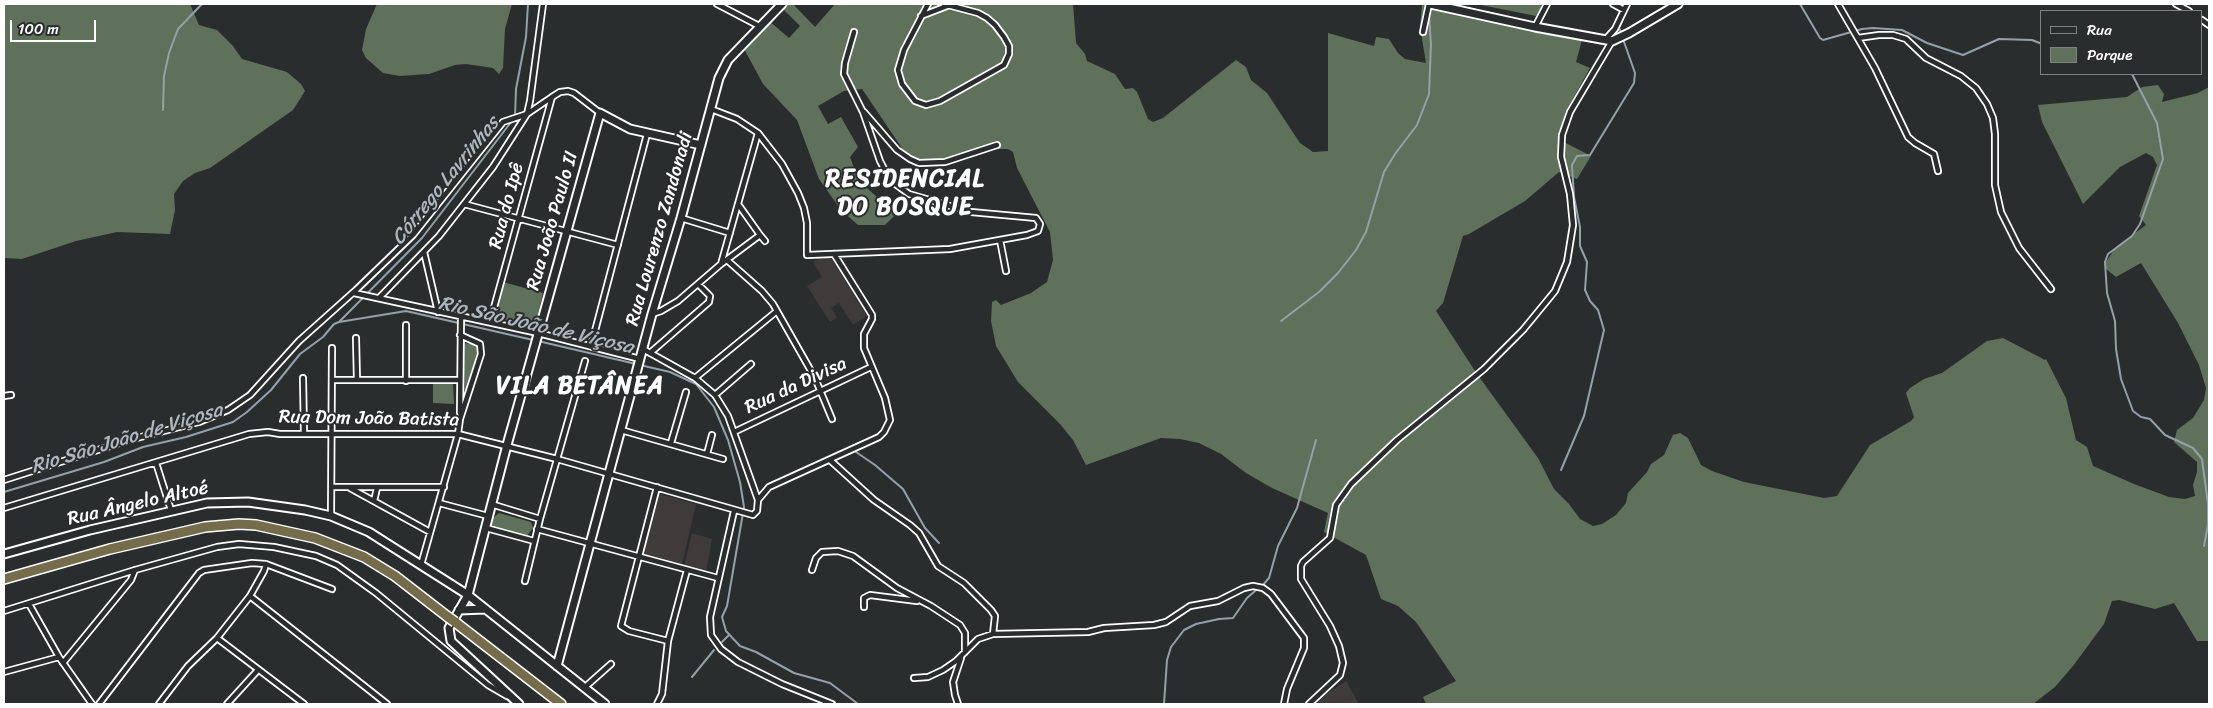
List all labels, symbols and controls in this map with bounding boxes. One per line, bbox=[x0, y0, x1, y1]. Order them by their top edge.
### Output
scale bar bbox=[12, 10, 99, 42]
legend bbox=[2040, 10, 2203, 75]
text: 100 m bbox=[18, 16, 59, 42]
text: Rua bbox=[2087, 17, 2112, 43]
text: Parque bbox=[2087, 42, 2132, 68]
water label: Córrego Lavrinhas bbox=[387, 112, 505, 250]
street label: Rua Lourenzo Zandonadi bbox=[621, 129, 699, 329]
street label: Rua João Paulo II bbox=[522, 149, 584, 293]
street label: Rua do Ipê bbox=[485, 160, 529, 252]
district label: RESIDENCIAL DO BOSQUE bbox=[825, 166, 985, 222]
water label: Rio São João de Viçosa bbox=[436, 292, 636, 360]
street label: Rua da Divisa bbox=[741, 352, 851, 420]
district label: VILA BETÂNEA bbox=[495, 373, 665, 401]
water label: Rio São João de Viçosa bbox=[28, 398, 226, 480]
street label: Rua Dom João Batista bbox=[279, 406, 459, 432]
street label: Rua Ângelo Altoé bbox=[65, 477, 211, 531]

